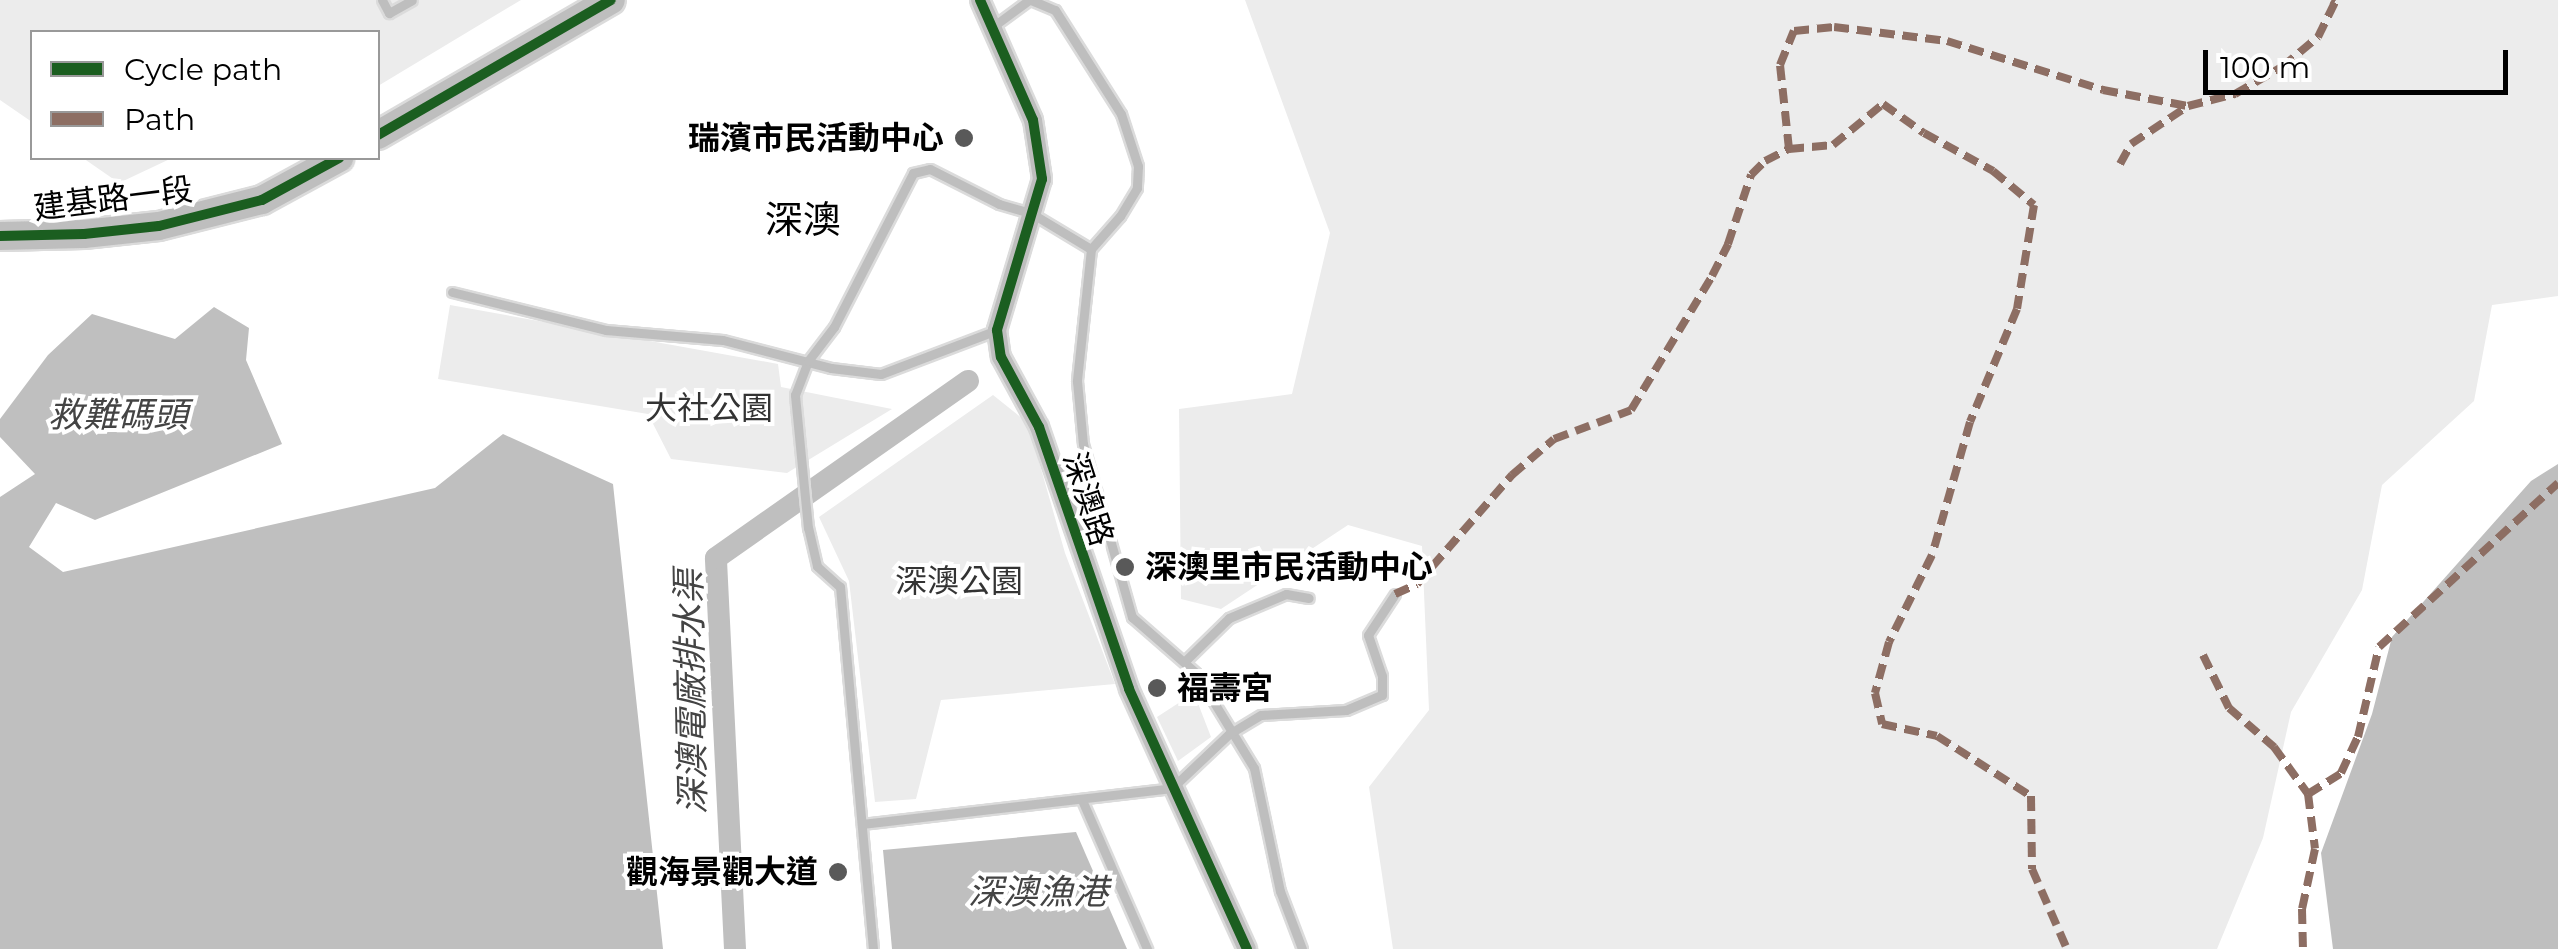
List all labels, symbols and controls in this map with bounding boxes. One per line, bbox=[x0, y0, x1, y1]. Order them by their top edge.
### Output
legend bbox=[30, 30, 380, 160]
scale bar bbox=[2208, 30, 2513, 92]
text: 100 m bbox=[2220, 49, 2310, 86]
text: Cycle path bbox=[124, 51, 282, 88]
text: Path bbox=[124, 101, 195, 138]
place label: 瑞濱市民活動中心 bbox=[688, 119, 944, 157]
marker: 瑞濱市民活動中心 bbox=[953, 127, 975, 149]
street label: 建基路一段 bbox=[31, 170, 195, 228]
district label: 深澳 bbox=[765, 197, 841, 243]
park label: 大社公園 bbox=[645, 389, 773, 427]
water label: 救難碼頭 bbox=[48, 394, 188, 436]
street label: 深澳路 bbox=[1055, 447, 1121, 551]
place label: 深澳里市民活動中心 bbox=[1145, 548, 1433, 586]
marker: 深澳里市民活動中心 bbox=[1114, 556, 1136, 578]
park label: 深澳公園 bbox=[895, 562, 1023, 600]
water label: 深澳電廠排水渠 bbox=[668, 569, 714, 815]
place label: 福壽宮 bbox=[1177, 669, 1273, 707]
marker: 福壽宮 bbox=[1146, 677, 1168, 699]
place label: 觀海景觀大道 bbox=[626, 853, 818, 891]
marker: 觀海景觀大道 bbox=[827, 861, 849, 883]
water label: 深澳漁港 bbox=[968, 871, 1108, 913]

